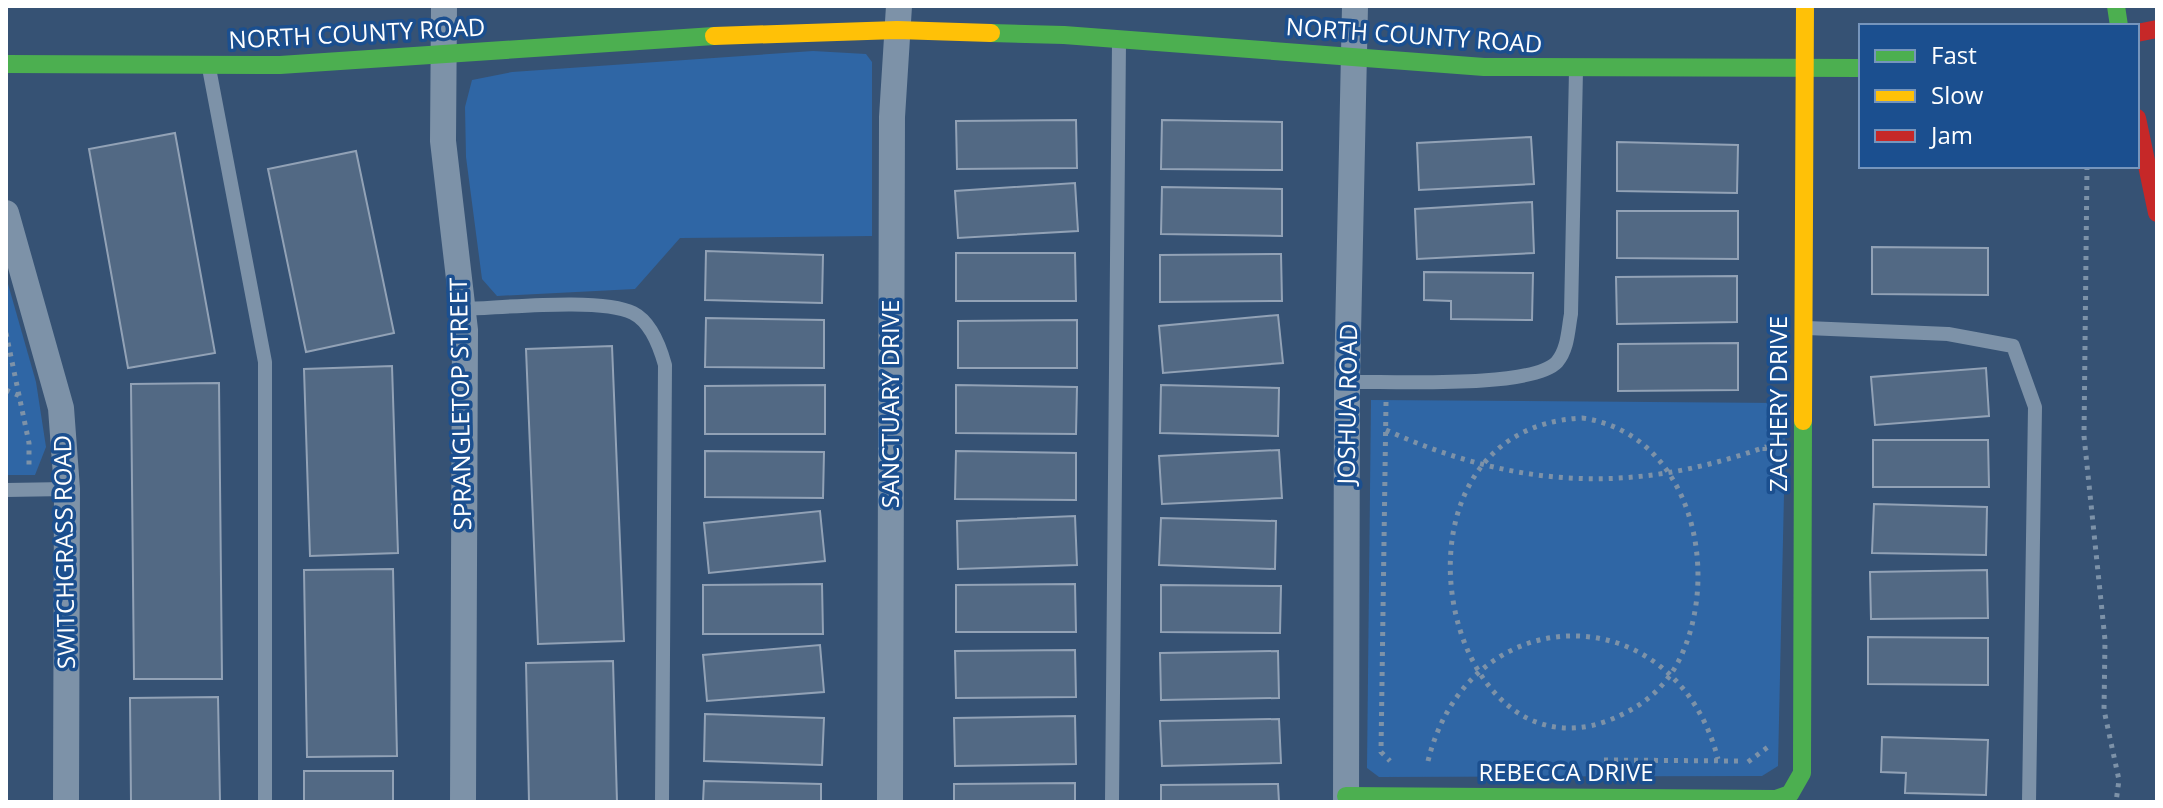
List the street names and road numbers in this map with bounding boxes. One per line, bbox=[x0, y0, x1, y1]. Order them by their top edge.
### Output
street label: NORTH COUNTY ROAD bbox=[228, 9, 486, 56]
street label: NORTH COUNTY ROAD bbox=[1285, 9, 1543, 60]
street label: SPRANGLETOP STREET bbox=[441, 277, 478, 531]
street label: SANCTUARY DRIVE bbox=[873, 300, 906, 508]
street label: ZACHERY DRIVE bbox=[1761, 316, 1794, 492]
street label: JOSHUA ROAD bbox=[1329, 323, 1364, 487]
street label: SWITCHGRASS ROAD bbox=[45, 435, 82, 669]
street label: REBECCA DRIVE bbox=[1478, 755, 1654, 788]

